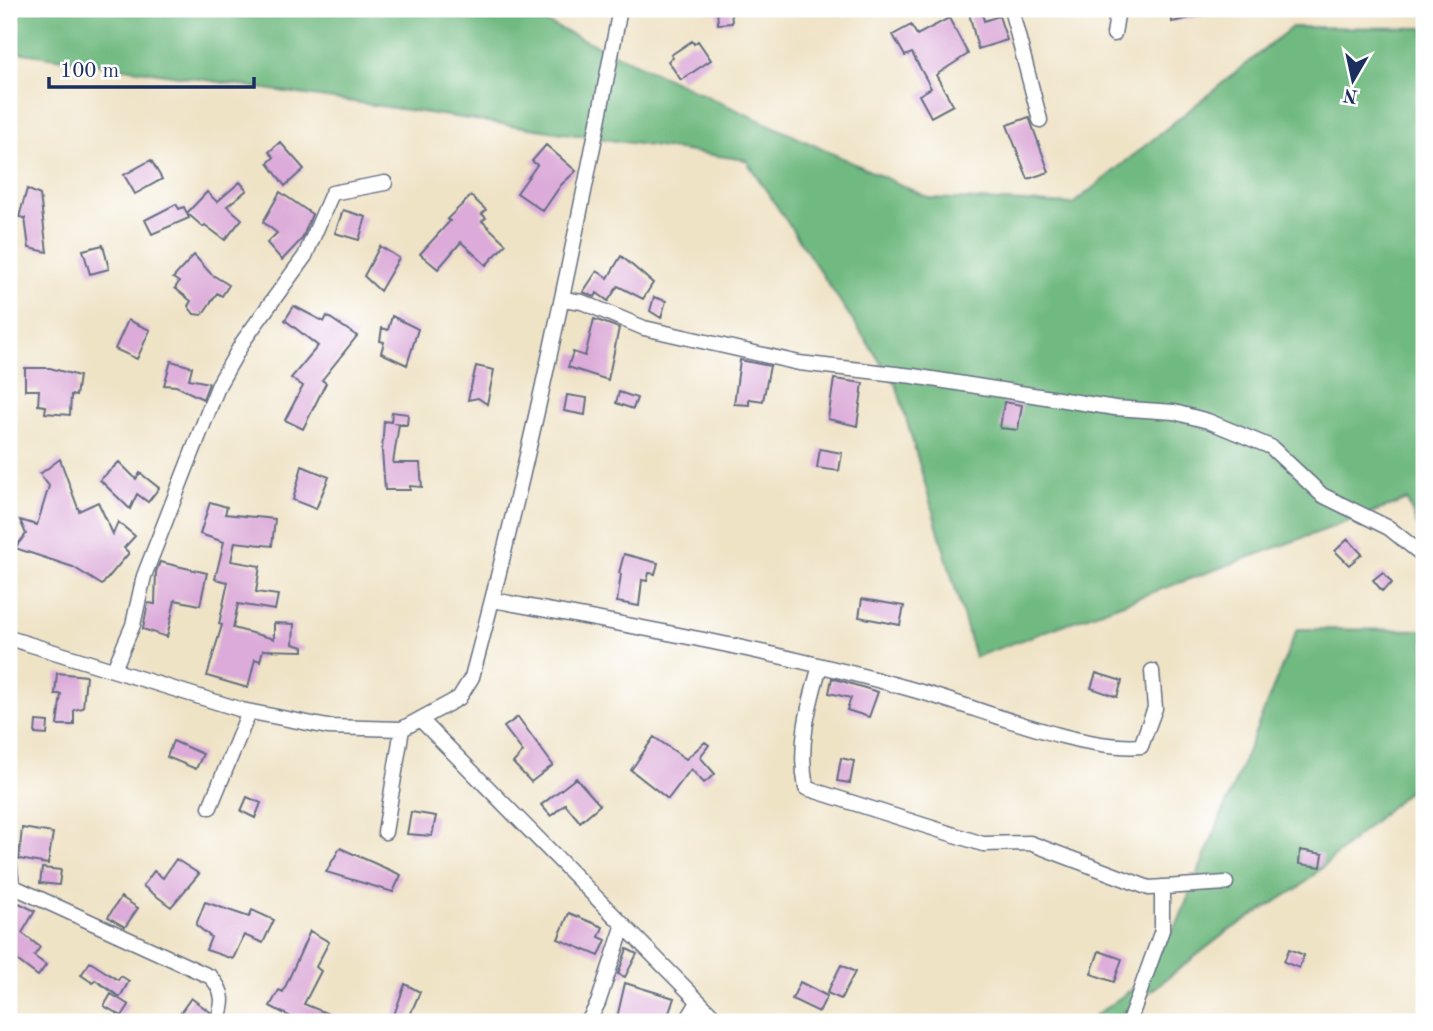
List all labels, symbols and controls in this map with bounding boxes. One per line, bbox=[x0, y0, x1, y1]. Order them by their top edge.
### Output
scale bar bbox=[49, 46, 254, 90]
north arrow bbox=[1318, 46, 1388, 116]
text: 100 m bbox=[60, 61, 119, 82]
text: N bbox=[1342, 84, 1359, 105]

